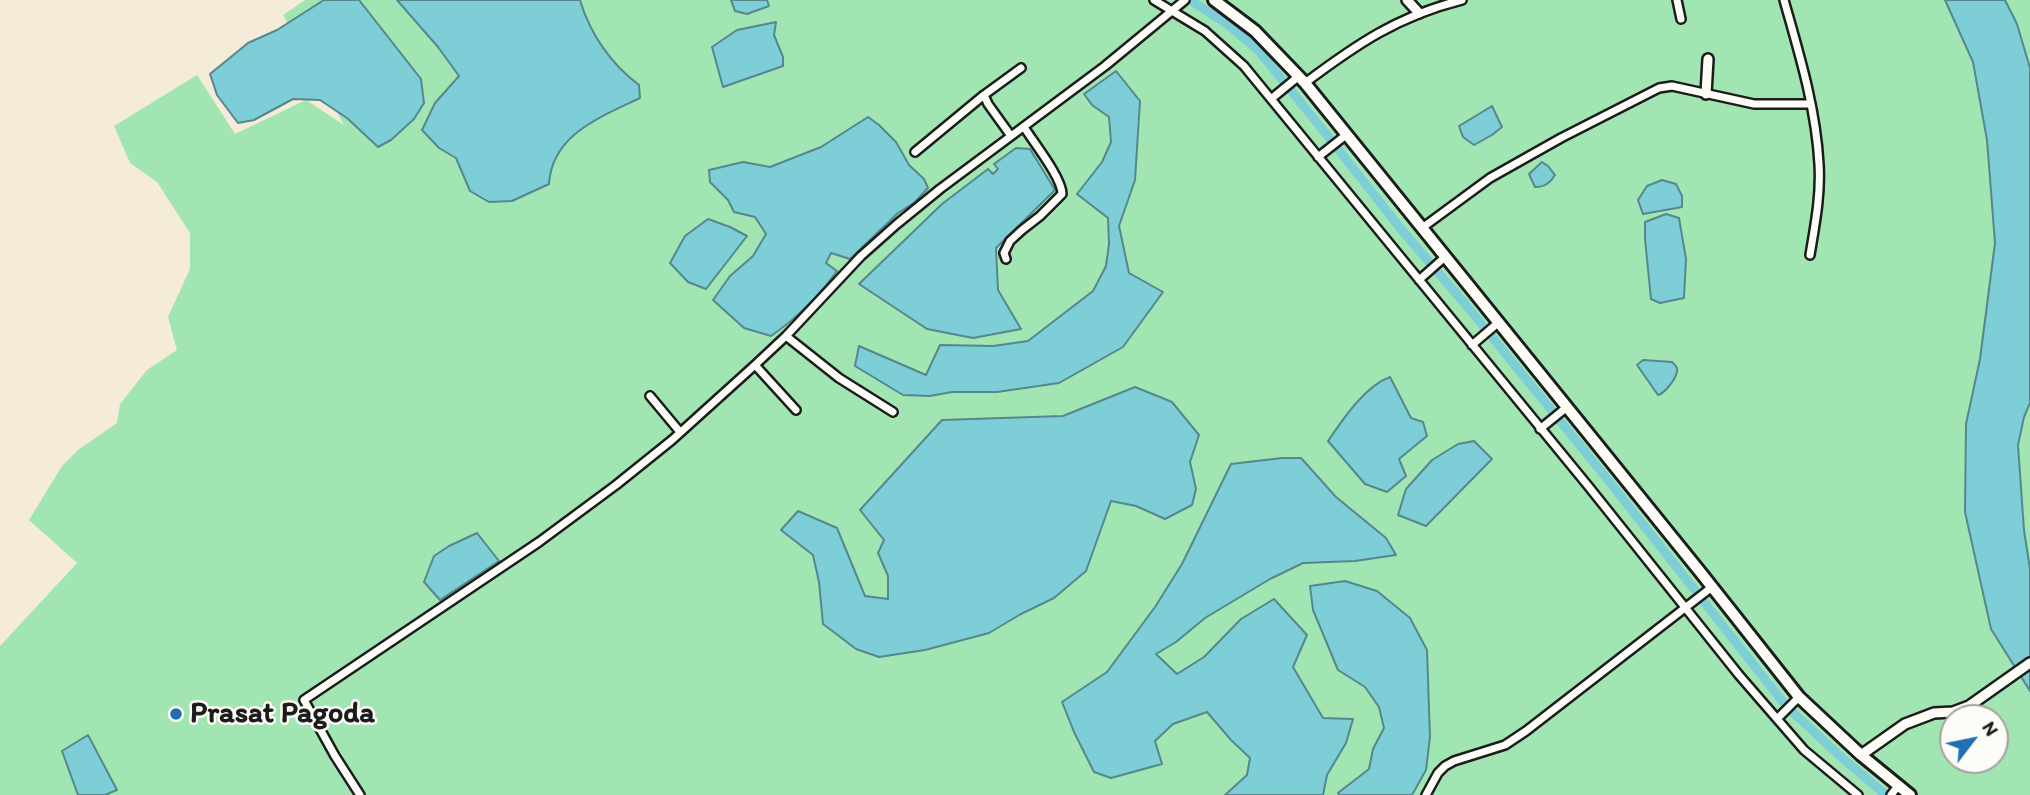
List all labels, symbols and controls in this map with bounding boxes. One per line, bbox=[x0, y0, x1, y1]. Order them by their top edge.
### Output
place label: Prasat Pagoda bbox=[190, 696, 375, 732]
north arrow bbox=[1939, 704, 2009, 774]
marker: Prasat Pagoda bbox=[168, 706, 184, 722]
text: N bbox=[1977, 717, 2004, 740]

